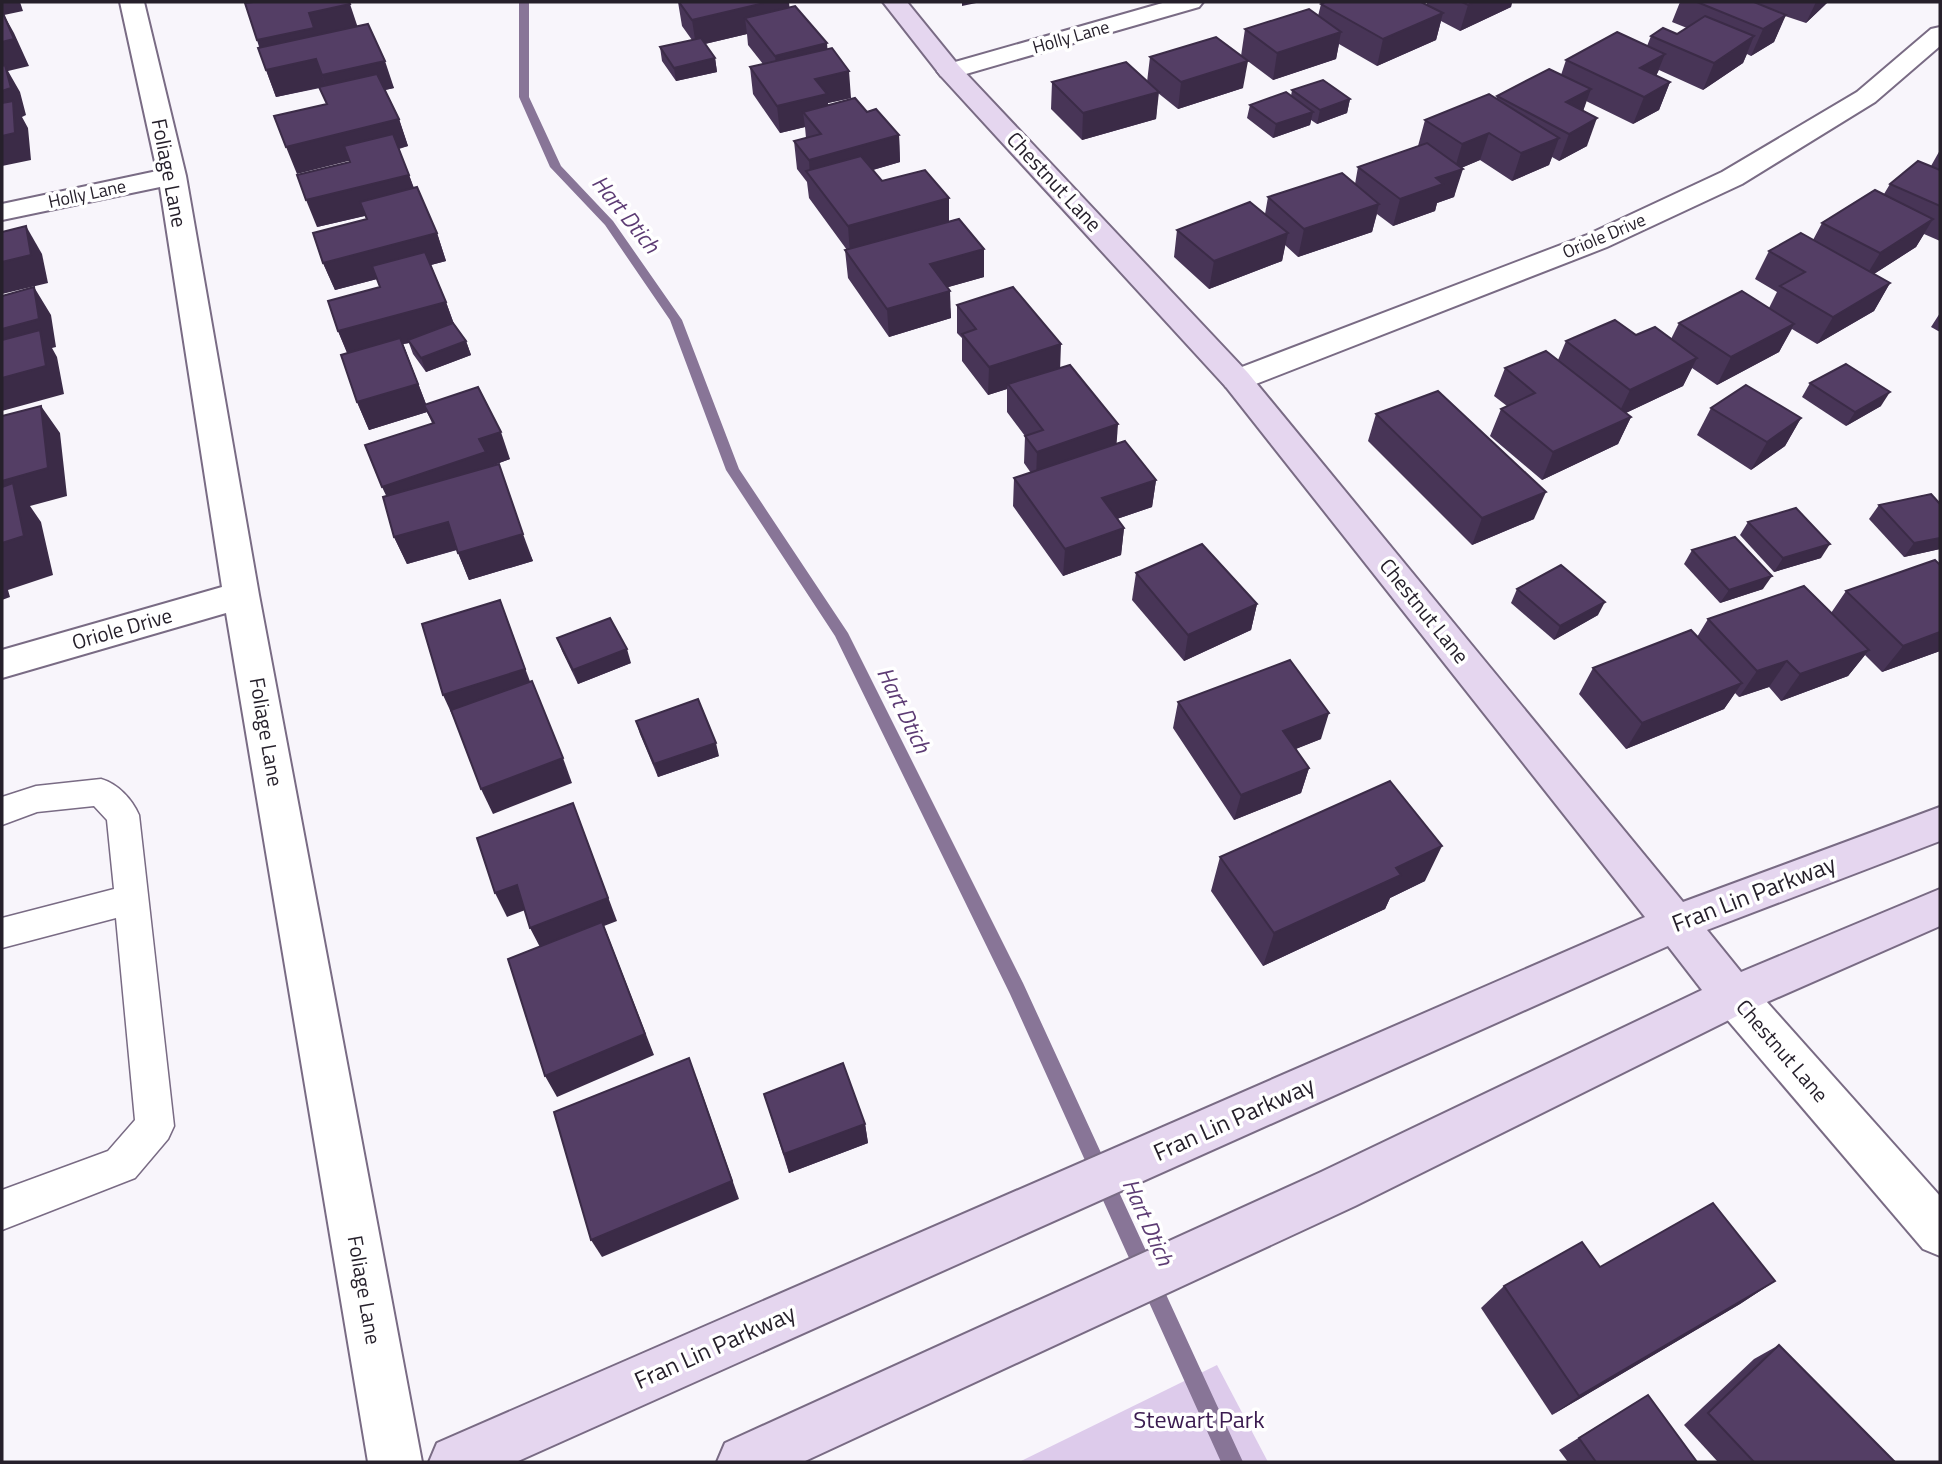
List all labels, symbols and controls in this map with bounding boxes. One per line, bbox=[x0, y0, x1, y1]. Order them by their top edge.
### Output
street label: Holly Lane bbox=[1029, 13, 1113, 60]
street label: Foliage Lane bbox=[144, 116, 196, 230]
street label: Chestnut Lane bbox=[1000, 124, 1110, 239]
water label: Hart Dtich bbox=[584, 167, 669, 261]
street label: Holly Lane bbox=[45, 172, 128, 215]
street label: Oriole Drive bbox=[1558, 206, 1650, 265]
street label: Chestnut Lane bbox=[1372, 551, 1477, 670]
street label: Oriole Drive bbox=[68, 598, 176, 658]
water label: Hart Dtich bbox=[869, 661, 941, 759]
street label: Foliage Lane bbox=[242, 675, 292, 789]
street label: Fran Lin Parkway bbox=[1666, 845, 1841, 941]
street label: Chestnut Lane bbox=[1729, 992, 1837, 1109]
street label: Fran Lin Parkway bbox=[1147, 1066, 1320, 1170]
water label: Hart Dtich bbox=[1114, 1173, 1183, 1271]
street label: Foliage Lane bbox=[340, 1233, 390, 1347]
street label: Fran Lin Parkway bbox=[628, 1294, 801, 1398]
park label: Stewart Park bbox=[1133, 1401, 1265, 1437]

